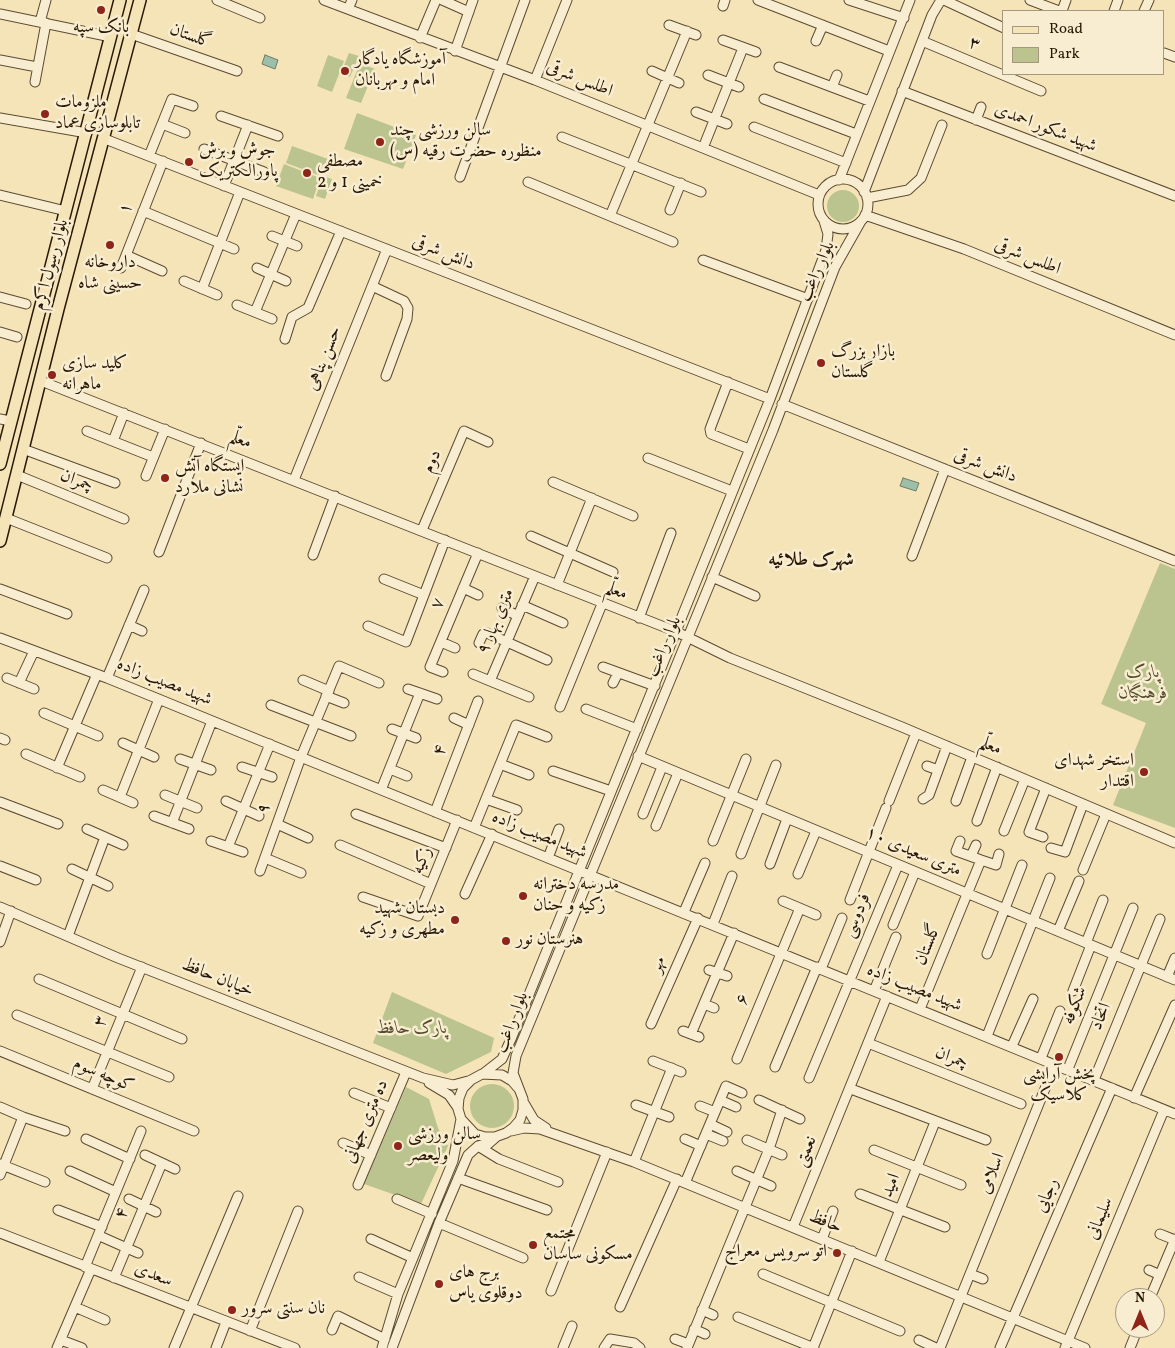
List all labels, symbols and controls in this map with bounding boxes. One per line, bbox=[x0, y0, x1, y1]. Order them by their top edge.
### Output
marker: بانک سپه bbox=[95, 4, 107, 16]
legend bbox=[1002, 10, 1165, 75]
place label: بانک سپه bbox=[73, 18, 129, 40]
street label: گلستان bbox=[166, 19, 214, 55]
text: Road bbox=[1049, 19, 1083, 40]
street label: ۳ bbox=[965, 33, 983, 57]
text: Park bbox=[1049, 44, 1080, 65]
place label: آموزشگاه یادگار امام و مهربانان bbox=[355, 50, 446, 92]
street label: اطلس شرقی bbox=[543, 57, 615, 103]
marker: آموزشگاه یادگار امام و مهربانان bbox=[339, 65, 351, 77]
place label: ملزومات تابلوسازی عماد bbox=[55, 93, 140, 136]
street label: شهید شکور احمدی bbox=[991, 100, 1099, 158]
marker: ملزومات تابلوسازی عماد bbox=[39, 108, 51, 120]
place label: سالن ورزشی چند منظوره حضرت رقیه (س) bbox=[390, 121, 542, 163]
marker: سالن ورزشی چند منظوره حضرت رقیه (س) bbox=[374, 136, 386, 148]
place label: جوش و برش پاورالکتریک bbox=[199, 141, 278, 183]
place label: مصطفی خمینی 1 و 2 bbox=[317, 152, 382, 194]
marker: جوش و برش پاورالکتریک bbox=[183, 156, 195, 168]
marker: مصطفی خمینی 1 و 2 bbox=[301, 167, 313, 179]
street label: ۱ bbox=[115, 200, 139, 218]
street label: بلوار رسول اکرم bbox=[29, 217, 75, 313]
street label: دانش شرقی bbox=[408, 232, 478, 276]
street label: اطلس شرقی bbox=[991, 235, 1063, 281]
street label: بلوار راغب bbox=[795, 238, 841, 306]
marker: داروخانه حسینی شاه bbox=[104, 239, 116, 251]
place label: داروخانه حسینی شاه bbox=[78, 253, 142, 296]
street label: حسن پناهی bbox=[302, 324, 348, 394]
place label: بازار بزرگ گلستان bbox=[831, 342, 895, 384]
place label: کلید سازی ماهرانه bbox=[62, 354, 128, 396]
marker: بازار بزرگ گلستان bbox=[815, 357, 827, 369]
marker: کلید سازی ماهرانه bbox=[46, 369, 58, 381]
street label: معلّم bbox=[226, 427, 254, 455]
street label: دانش شرقی bbox=[950, 445, 1020, 489]
street label: دوم bbox=[418, 447, 448, 477]
place label: ایستگاه آتش نشانی ملارد bbox=[175, 457, 244, 499]
street label: چمران bbox=[56, 466, 96, 498]
marker: ایستگاه آتش نشانی ملارد bbox=[159, 472, 171, 484]
district label: شهرک طلائیه bbox=[768, 551, 854, 573]
street label: معلّم bbox=[602, 578, 630, 606]
street label: ۹ متری بهار bbox=[474, 586, 520, 658]
street label: ۷ bbox=[427, 595, 451, 613]
street label: بلوار راغب bbox=[643, 613, 687, 681]
street label: شهید مصیب زاده bbox=[113, 654, 215, 712]
park label: پارک فرهنگیان bbox=[1118, 663, 1168, 706]
street label: معلّم bbox=[976, 733, 1004, 761]
street label: ۴ bbox=[429, 742, 453, 760]
place label: استخر شهدای اقتدار bbox=[1054, 751, 1134, 794]
marker: استخر شهدای اقتدار bbox=[1138, 766, 1150, 778]
street label: ۹ bbox=[253, 800, 277, 818]
street label: شهید مصیب زاده bbox=[488, 807, 590, 865]
street label: ۱۰ متری سعیدی bbox=[862, 823, 964, 883]
street label: زکیه bbox=[408, 844, 438, 878]
place label: مدرسه دخترانه زکیه و حنان bbox=[533, 875, 619, 918]
marker: مدرسه دخترانه زکیه و حنان bbox=[517, 890, 529, 902]
street label: فردوسی bbox=[839, 891, 877, 941]
place label: دبستان شهید مطهری و زکیه bbox=[359, 899, 445, 942]
marker: دبستان شهید مطهری و زکیه bbox=[449, 914, 461, 926]
street label: گلستان bbox=[911, 921, 947, 969]
place label: هنرستان نور bbox=[516, 930, 583, 952]
marker: هنرستان نور bbox=[500, 935, 512, 947]
street label: مهر bbox=[646, 953, 672, 977]
street label: خیابان حافظ bbox=[178, 955, 256, 1003]
street label: شهید مصیب زاده bbox=[863, 960, 965, 1018]
street label: شکوفه bbox=[1059, 984, 1093, 1028]
street label: بلوار راغب bbox=[491, 989, 535, 1057]
street label: ۶ bbox=[732, 991, 756, 1009]
street label: اتحاد bbox=[1087, 1000, 1117, 1034]
street label: ۳ bbox=[90, 1013, 114, 1031]
park label: پارک حافظ bbox=[377, 1019, 447, 1041]
street label: چمران bbox=[931, 1043, 971, 1075]
marker: پخش آرایشی کلاسیک bbox=[1053, 1051, 1065, 1063]
street label: کوچه سوم bbox=[69, 1054, 137, 1098]
place label: پخش آرایشی کلاسیک bbox=[1023, 1065, 1095, 1108]
street label: ده متری جهانی bbox=[340, 1077, 394, 1167]
place label: سالن ورزشی ولیعصر bbox=[408, 1125, 481, 1168]
street label: نعمتی bbox=[791, 1133, 823, 1171]
marker: سالن ورزشی ولیعصر bbox=[392, 1140, 404, 1152]
street label: اسلامی bbox=[975, 1150, 1011, 1198]
street label: امید bbox=[878, 1171, 906, 1201]
street label: رجایی bbox=[1031, 1175, 1065, 1217]
street label: سلیمانی bbox=[1082, 1195, 1120, 1243]
street label: ۴ bbox=[111, 1205, 135, 1223]
street label: حافظ bbox=[805, 1207, 845, 1239]
place label: مجتمع مسکونی ساسان bbox=[543, 1224, 633, 1266]
marker: مجتمع مسکونی ساسان bbox=[527, 1239, 539, 1251]
place label: اتو سرویس معراج bbox=[725, 1242, 827, 1264]
marker: اتو سرویس معراج bbox=[831, 1247, 843, 1259]
street label: سعدی bbox=[131, 1259, 175, 1293]
place label: برج های دوقلوی یاس bbox=[449, 1263, 523, 1306]
marker: برج های دوقلوی یاس bbox=[433, 1278, 445, 1290]
north arrow bbox=[1115, 1288, 1165, 1338]
text: N bbox=[1135, 1289, 1145, 1308]
place label: نان سنتی سرور bbox=[242, 1299, 325, 1321]
marker: نان سنتی سرور bbox=[226, 1304, 238, 1316]

